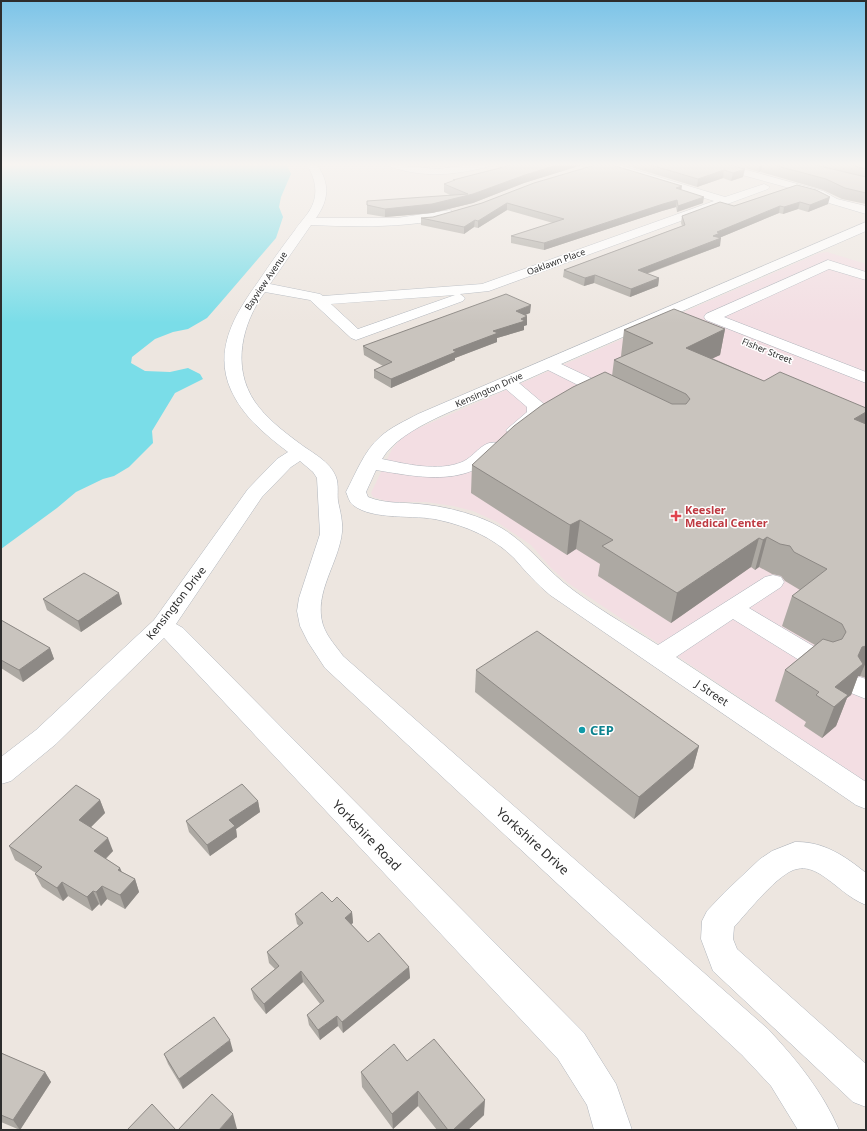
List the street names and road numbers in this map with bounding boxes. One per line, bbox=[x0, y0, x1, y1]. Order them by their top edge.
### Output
street label: Oaklawn Place bbox=[525, 245, 587, 278]
street label: Bayview Avenue bbox=[241, 249, 290, 313]
street label: Fisher Street bbox=[740, 335, 795, 367]
street label: Kensington Drive bbox=[453, 369, 525, 410]
street label: Kensington Drive bbox=[142, 563, 209, 642]
street label: J Street bbox=[692, 676, 732, 709]
street label: Yorkshire Road bbox=[329, 796, 405, 874]
street label: Yorkshire Drive bbox=[493, 803, 573, 879]

